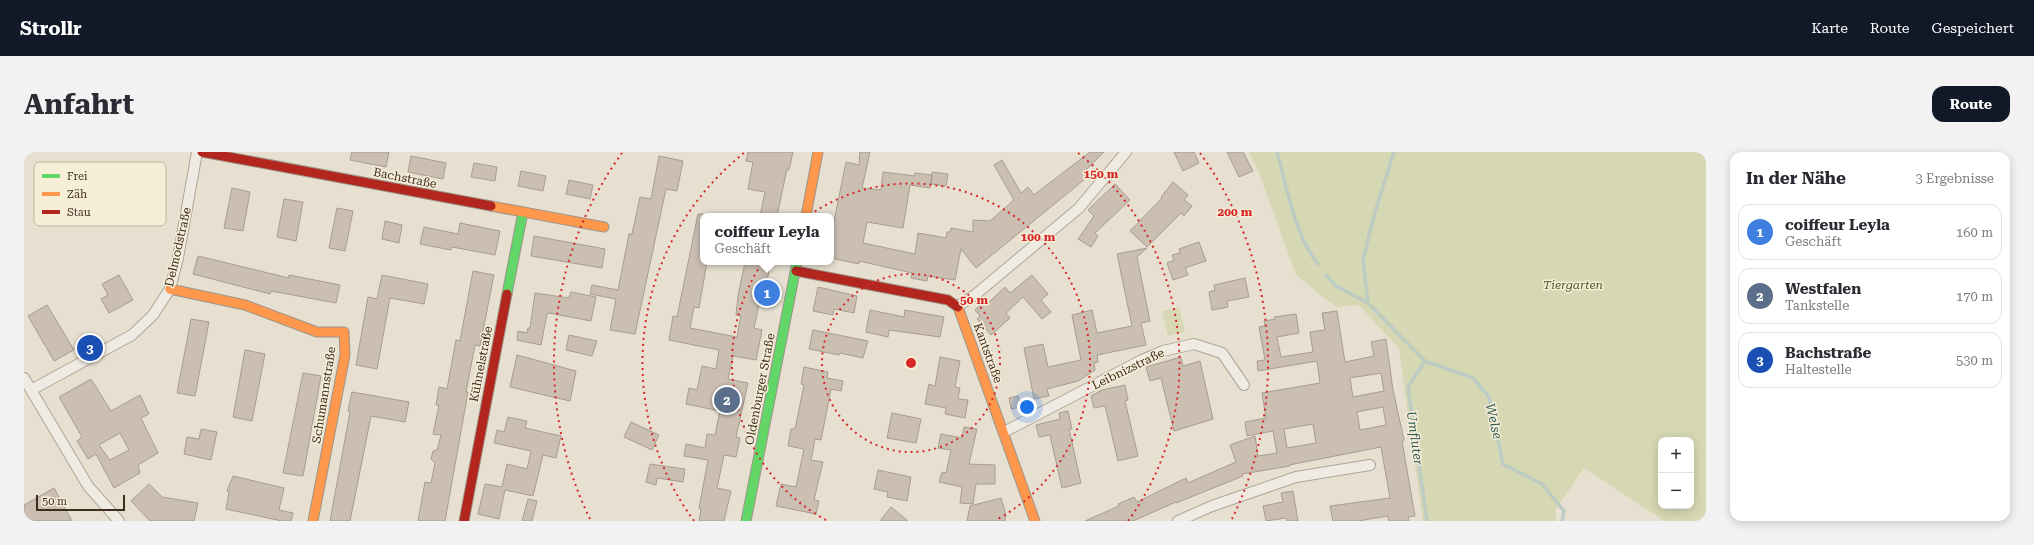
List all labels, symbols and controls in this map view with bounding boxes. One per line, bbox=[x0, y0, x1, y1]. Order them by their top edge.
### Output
text: Strollr bbox=[20, 17, 82, 40]
text: Karte bbox=[1812, 20, 1848, 36]
text: Route bbox=[1870, 20, 1910, 36]
text: Gespeichert bbox=[1932, 20, 2014, 36]
button: Route bbox=[1932, 86, 2010, 122]
text: Anfahrt bbox=[24, 88, 134, 121]
legend bbox=[34, 162, 166, 226]
street label: Bachstraße bbox=[372, 165, 438, 191]
text: 150 m bbox=[1084, 167, 1119, 181]
text: In der Nähe bbox=[1746, 168, 1846, 188]
text: Frei bbox=[67, 170, 88, 183]
text: 3 Ergebnisse bbox=[1916, 171, 1994, 186]
text: Zäh bbox=[67, 188, 87, 201]
text: 200 m bbox=[1218, 205, 1253, 219]
text: Stau bbox=[67, 206, 91, 219]
street label: Delmodstraße bbox=[162, 206, 194, 288]
popup bbox=[700, 213, 834, 265]
text: coiffeur Leyla bbox=[1785, 216, 1890, 234]
text: coiffeur Leyla bbox=[715, 223, 819, 241]
text: 1 bbox=[1756, 225, 1764, 240]
text: 160 m bbox=[1956, 225, 1993, 240]
text: 100 m bbox=[1021, 230, 1056, 244]
text: Geschäft bbox=[1785, 234, 1842, 249]
text: Geschäft bbox=[715, 241, 771, 256]
pin: 1 bbox=[754, 278, 780, 308]
park label: Tiergarten bbox=[1543, 278, 1603, 292]
text: Westfalen bbox=[1785, 280, 1861, 298]
text: 2 bbox=[1756, 289, 1764, 304]
text: 170 m bbox=[1956, 289, 1993, 304]
text: 50 m bbox=[960, 293, 988, 307]
text: Tankstelle bbox=[1785, 298, 1849, 313]
street label: Kantstraße bbox=[971, 321, 1005, 385]
street label: Kühnelstraße bbox=[467, 324, 495, 403]
street label: Oldenburger Straße bbox=[742, 332, 778, 446]
pin: 3 bbox=[77, 333, 103, 363]
text: Bachstraße bbox=[1785, 344, 1871, 362]
street label: Schumannstraße bbox=[309, 345, 339, 444]
street label: Leibnizstraße bbox=[1090, 345, 1167, 393]
text: 3 bbox=[1756, 353, 1764, 368]
text: 530 m bbox=[1956, 353, 1993, 368]
centre of rings bbox=[904, 356, 918, 370]
text: Haltestelle bbox=[1785, 362, 1852, 377]
pin: 2 bbox=[714, 385, 740, 415]
your location bbox=[1017, 397, 1037, 417]
water label: Welse bbox=[1483, 402, 1505, 441]
water label: Umfluter bbox=[1404, 410, 1426, 467]
map controls bbox=[1658, 437, 1694, 509]
button: + bbox=[1658, 437, 1694, 473]
button: − bbox=[1658, 473, 1694, 509]
scale bar bbox=[36, 493, 125, 512]
text: 50 m bbox=[42, 495, 67, 508]

